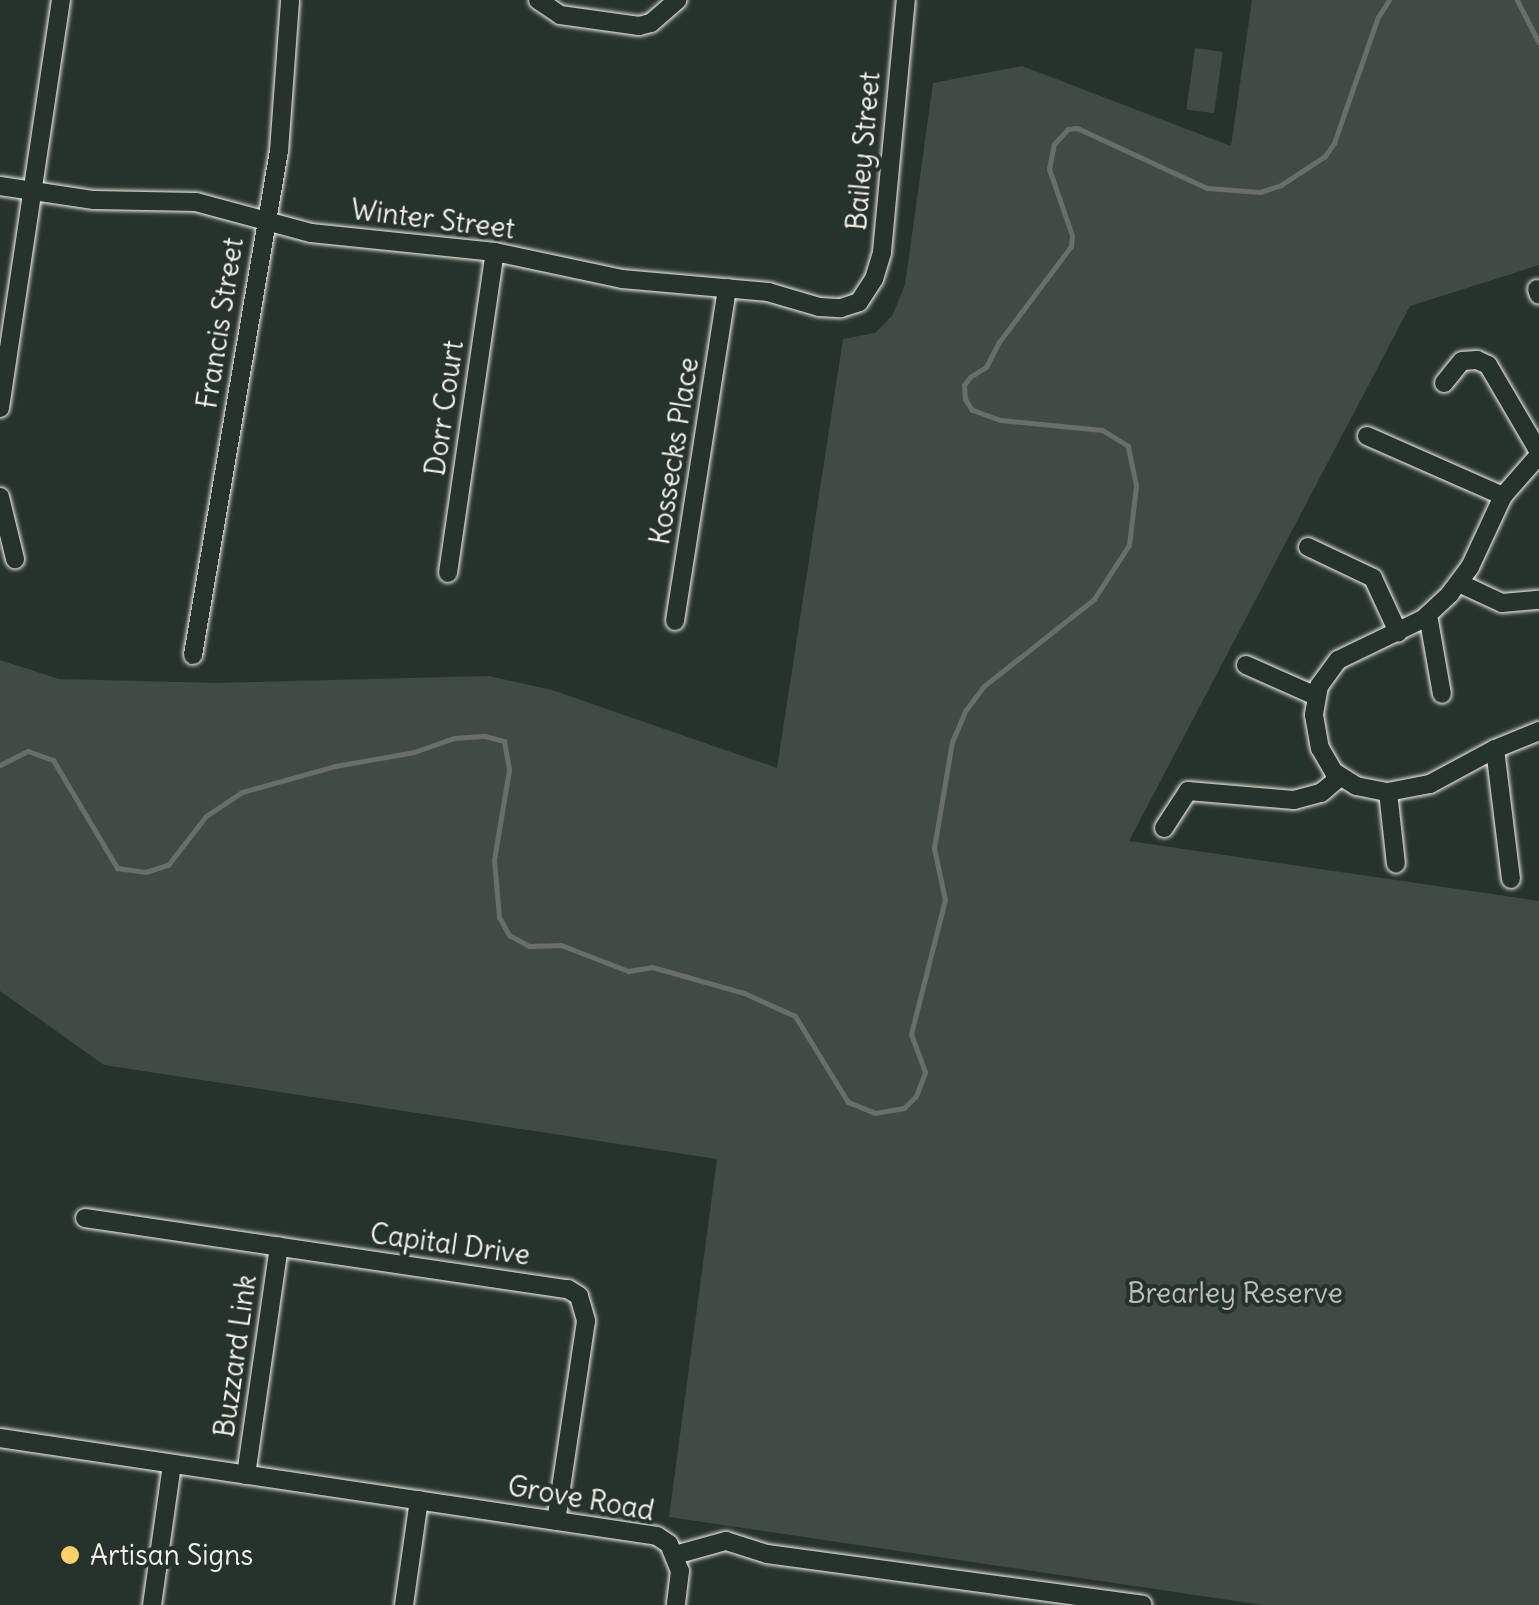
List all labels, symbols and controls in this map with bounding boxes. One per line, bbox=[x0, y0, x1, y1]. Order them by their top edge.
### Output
street label: Bailey Street bbox=[839, 70, 887, 232]
street label: Winter Street bbox=[349, 192, 517, 246]
street label: Francis Street bbox=[190, 235, 250, 411]
street label: Dorr Court bbox=[418, 338, 470, 478]
street label: Kossecks Place bbox=[643, 355, 705, 547]
street label: Capital Drive bbox=[368, 1216, 532, 1272]
street label: Buzzard Link bbox=[207, 1273, 263, 1439]
park label: Brearley Reserve bbox=[1127, 1276, 1343, 1310]
street label: Grove Road bbox=[505, 1469, 657, 1527]
place label: Artisan Signs bbox=[90, 1538, 253, 1572]
marker: Artisan Signs bbox=[59, 1544, 81, 1566]

